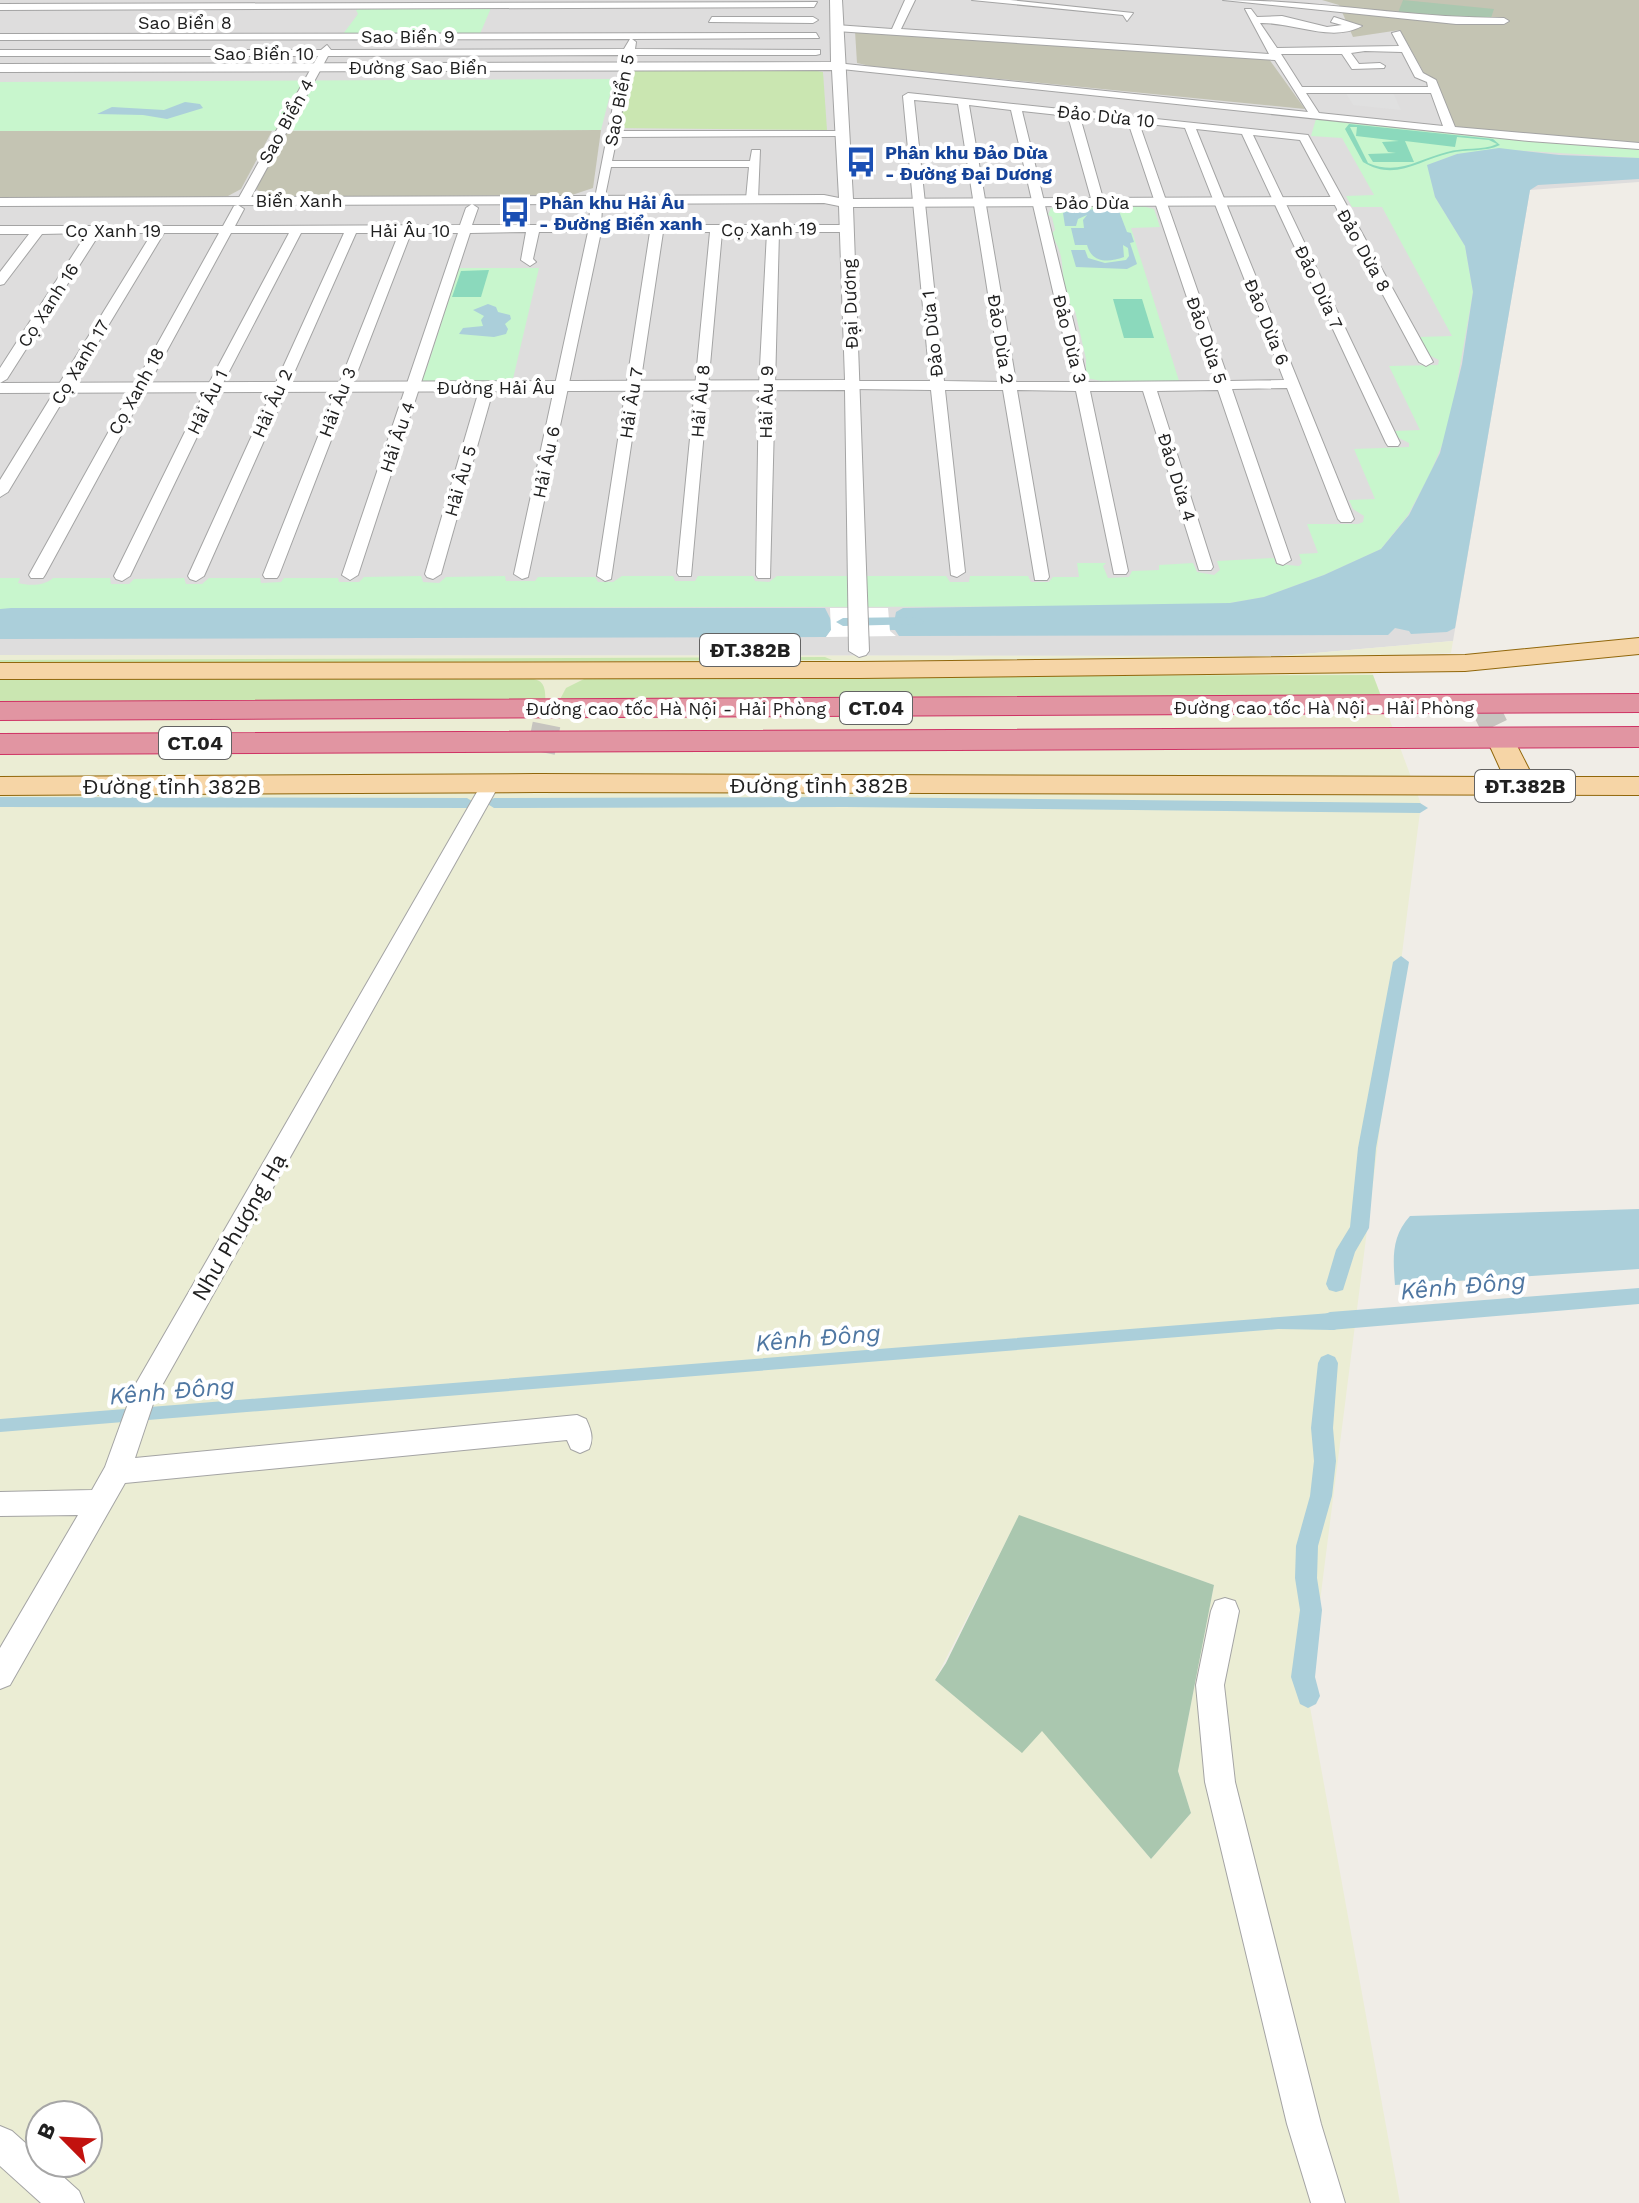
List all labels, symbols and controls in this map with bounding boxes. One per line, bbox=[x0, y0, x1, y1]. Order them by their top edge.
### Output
street label: Sao Biển 8 bbox=[138, 12, 232, 33]
street label: Sao Biển 9 bbox=[361, 26, 455, 47]
street label: Sao Biển 10 bbox=[214, 43, 314, 64]
street label: Sao Biển 5 bbox=[600, 52, 638, 148]
street label: Đường Sao Biển bbox=[349, 57, 487, 78]
street label: Sao Biển 4 bbox=[254, 75, 318, 167]
street label: Đảo Dừa 10 bbox=[1056, 100, 1156, 132]
place label: Phân khu Đảo Dừa - Đường Đại Dương bbox=[885, 142, 1053, 184]
bus stop icon: Phân khu Đảo Dừa - Đường Đại Dương bbox=[844, 145, 878, 179]
street label: Biển Xanh bbox=[255, 190, 343, 211]
place label: Phân khu Hải Âu - Đường Biển xanh bbox=[539, 192, 703, 234]
street label: Đảo Dừa bbox=[1055, 192, 1129, 213]
bus stop icon: Phân khu Hải Âu - Đường Biển xanh bbox=[498, 195, 532, 229]
street label: Đảo Dừa 8 bbox=[1333, 205, 1395, 295]
street label: Cọ Xanh 19 bbox=[721, 218, 817, 240]
street label: Cọ Xanh 19 bbox=[65, 220, 161, 241]
street label: Hải Âu 10 bbox=[370, 220, 450, 241]
street label: Đảo Dừa 7 bbox=[1291, 242, 1347, 332]
street label: Đại Dương bbox=[838, 258, 862, 349]
street label: Cọ Xanh 16 bbox=[13, 259, 83, 351]
street label: Đảo Dừa 6 bbox=[1240, 276, 1294, 368]
street label: Đảo Dừa 1 bbox=[917, 290, 947, 378]
street label: Đảo Dừa 2 bbox=[984, 292, 1018, 386]
street label: Đảo Dừa 3 bbox=[1049, 292, 1091, 386]
street label: Đảo Dừa 5 bbox=[1182, 294, 1232, 386]
street label: Cọ Xanh 17 bbox=[47, 316, 113, 408]
street label: Cọ Xanh 18 bbox=[104, 344, 168, 438]
street label: Hải Âu 8 bbox=[686, 363, 714, 439]
street label: Hải Âu 3 bbox=[314, 364, 360, 440]
street label: Hải Âu 2 bbox=[248, 365, 296, 441]
street label: Hải Âu 9 bbox=[755, 365, 777, 439]
street label: Hải Âu 1 bbox=[182, 366, 232, 438]
street label: Hải Âu 7 bbox=[615, 366, 647, 440]
street label: Đường Hải Âu bbox=[437, 377, 555, 398]
street label: Hải Âu 4 bbox=[375, 399, 419, 475]
street label: Hải Âu 6 bbox=[528, 424, 564, 500]
street label: Đảo Dừa 4 bbox=[1154, 430, 1200, 524]
street label: Hải Âu 5 bbox=[440, 443, 480, 519]
road number: ĐT.382B bbox=[700, 634, 800, 666]
road number: CT.04 bbox=[840, 692, 912, 724]
street label: Đường cao tốc Hà Nội - Hải Phòng bbox=[1174, 697, 1475, 718]
street label: Đường cao tốc Hà Nội - Hải Phòng bbox=[526, 698, 827, 719]
road number: CT.04 bbox=[159, 727, 231, 759]
road number: ĐT.382B bbox=[1475, 770, 1575, 802]
street label: Đường tỉnh 382B bbox=[730, 773, 908, 798]
street label: Đường tỉnh 382B bbox=[83, 774, 261, 799]
street label: Như Phượng Hạ bbox=[187, 1149, 291, 1305]
water label: Kênh Đông bbox=[1399, 1267, 1527, 1305]
water label: Kênh Đông bbox=[754, 1319, 882, 1357]
water label: Kênh Đông bbox=[108, 1372, 236, 1410]
north arrow bbox=[24, 2099, 104, 2179]
text: B bbox=[32, 2119, 61, 2143]

